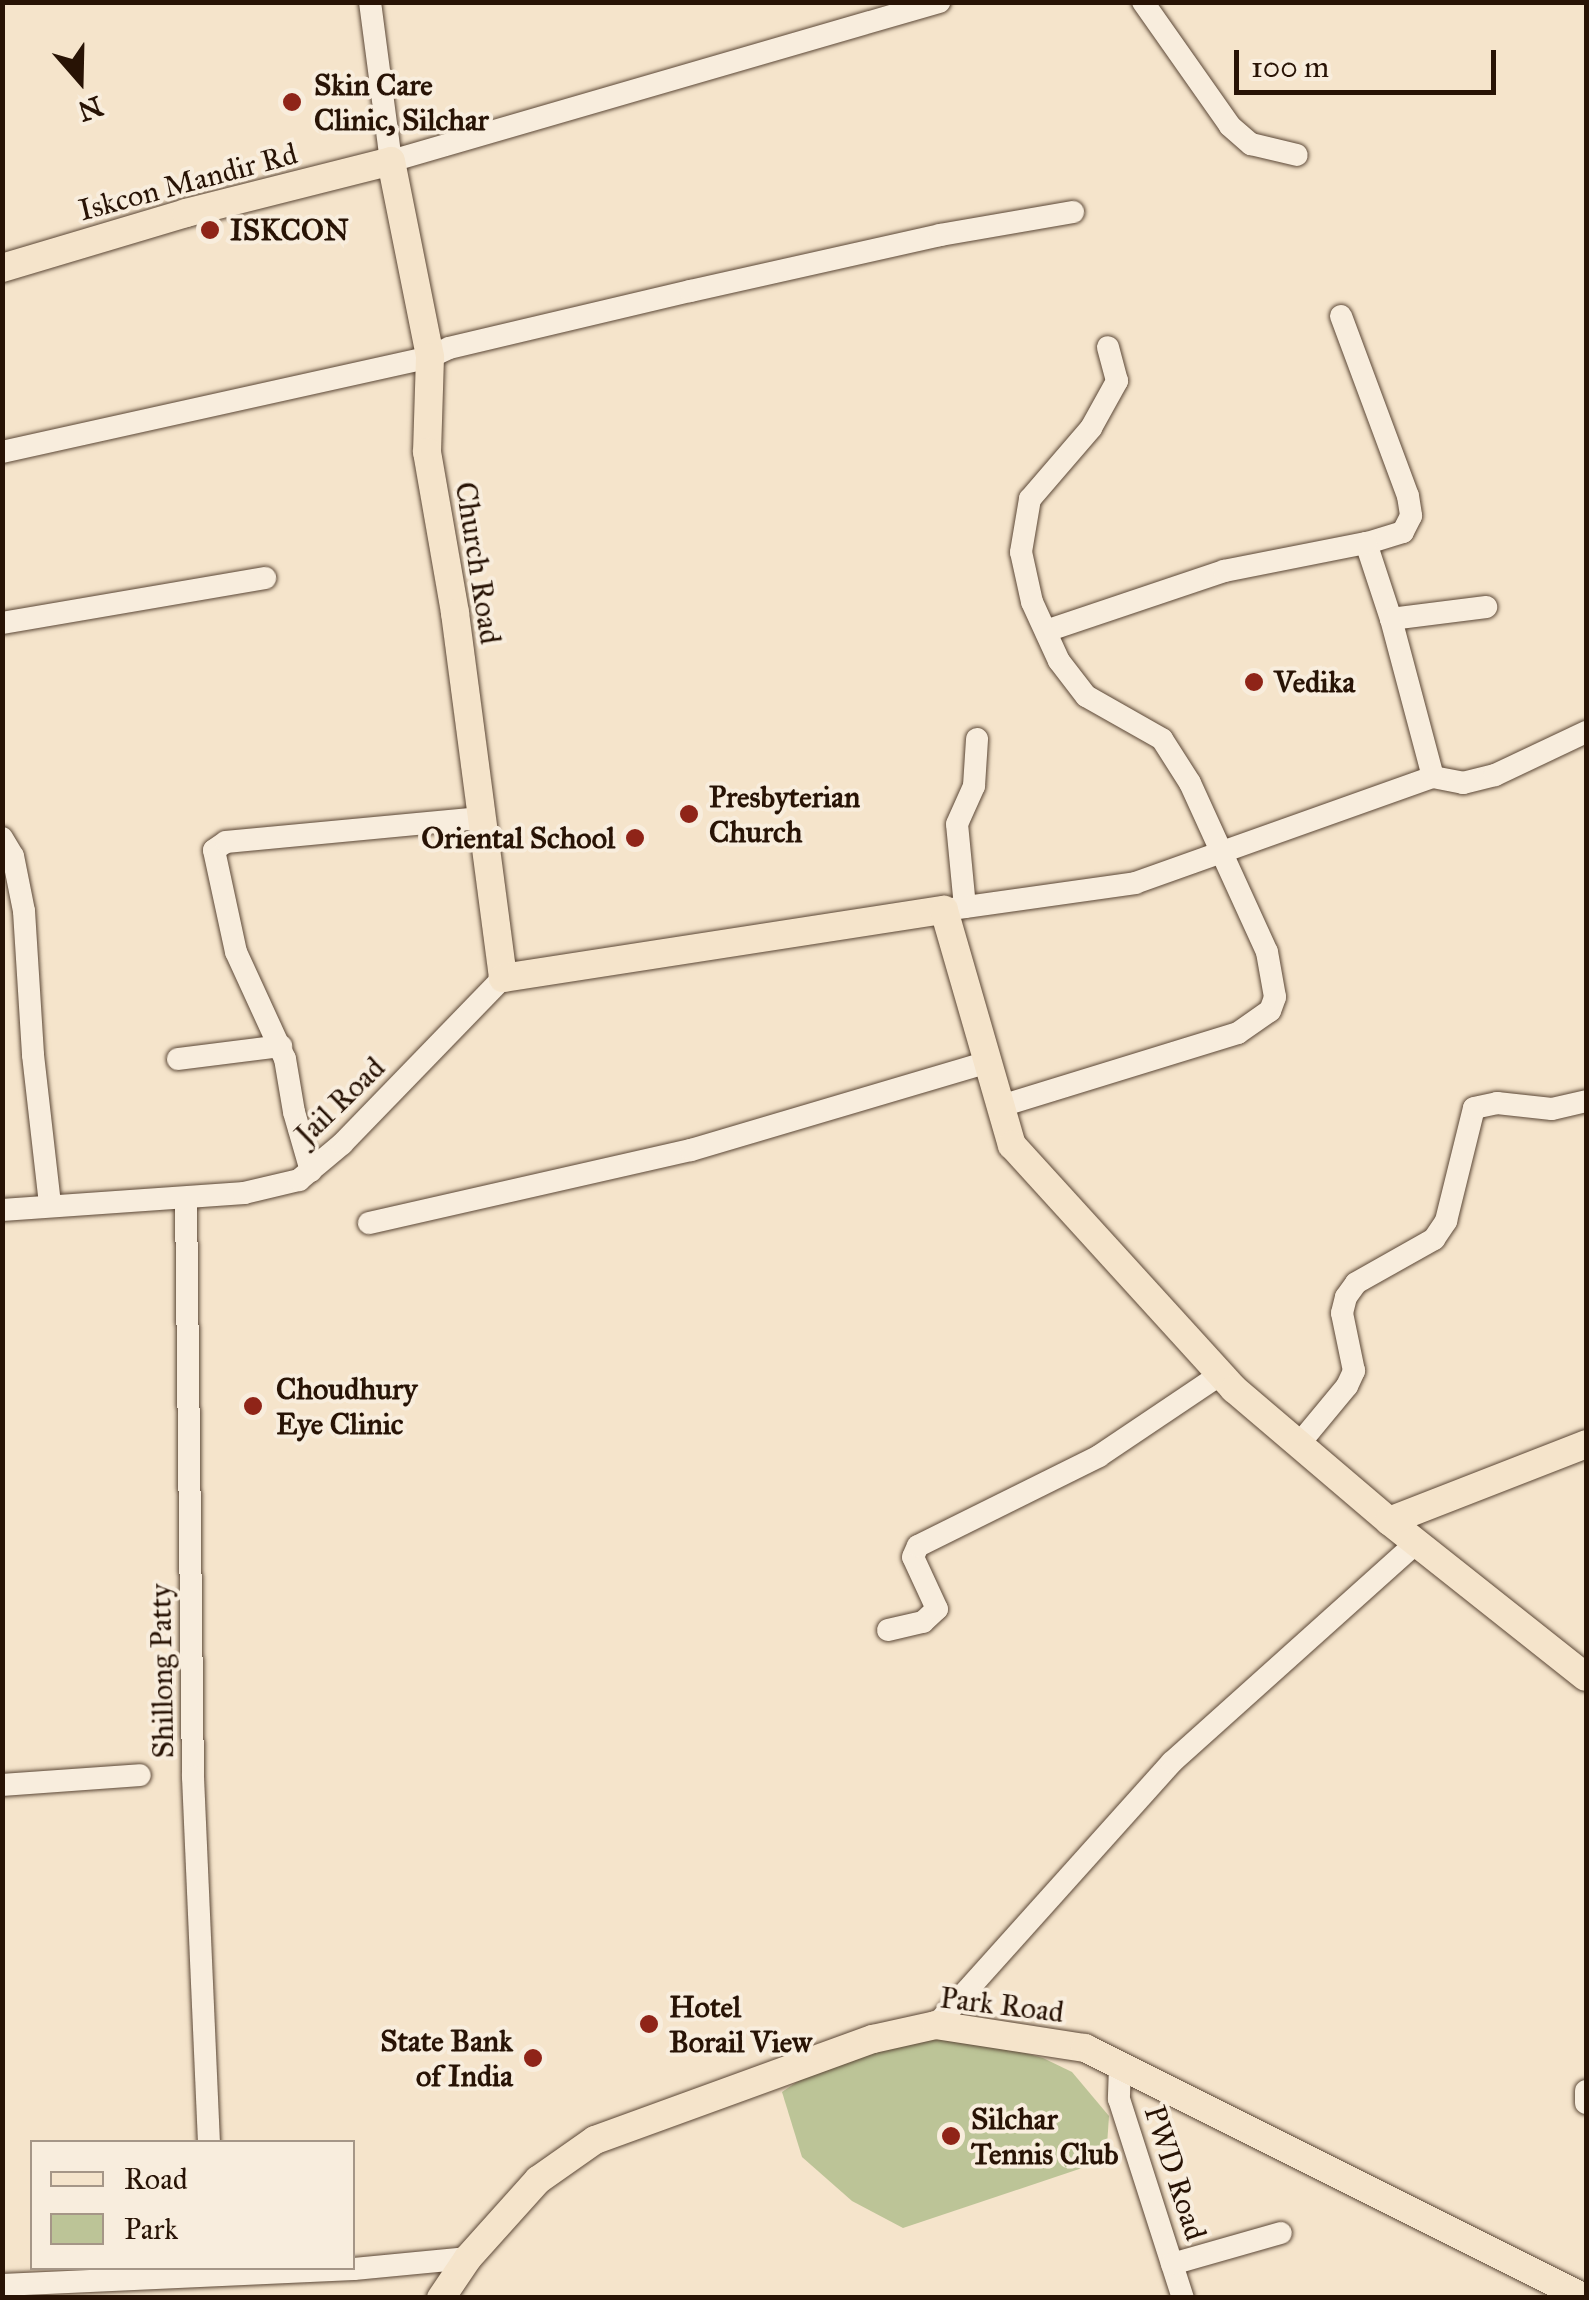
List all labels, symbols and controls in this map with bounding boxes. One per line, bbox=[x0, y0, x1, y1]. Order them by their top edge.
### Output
north arrow bbox=[30, 30, 130, 130]
scale bar bbox=[1239, 30, 1502, 92]
text: 100 m bbox=[1251, 49, 1329, 85]
place label: Skin Care Clinic, Silchar bbox=[314, 67, 489, 138]
text: N bbox=[73, 88, 108, 129]
marker: Skin Care Clinic, Silchar bbox=[279, 89, 305, 115]
street label: Iskcon Mandir Rd bbox=[75, 136, 301, 228]
place label: ISKCON bbox=[230, 212, 349, 248]
marker: ISKCON bbox=[199, 219, 221, 241]
street label: Church Road bbox=[447, 479, 509, 647]
place label: Vedika bbox=[1274, 664, 1355, 700]
marker: Vedika bbox=[1243, 671, 1265, 693]
place label: Presbyterian Church bbox=[709, 779, 860, 850]
marker: Presbyterian Church bbox=[678, 803, 700, 825]
place label: Oriental School bbox=[421, 820, 615, 856]
marker: Oriental School bbox=[624, 827, 646, 849]
street label: Jail Road bbox=[288, 1050, 392, 1152]
place label: Choudhury Eye Clinic bbox=[276, 1371, 417, 1442]
marker: Choudhury Eye Clinic bbox=[240, 1393, 266, 1419]
street label: Shillong Patty bbox=[142, 1583, 182, 1759]
street label: Park Road bbox=[938, 1980, 1066, 2030]
place label: Hotel Borail View bbox=[669, 1989, 812, 2060]
marker: Hotel Borail View bbox=[638, 2013, 660, 2035]
place label: State Bank of India bbox=[380, 2023, 513, 2094]
marker: State Bank of India bbox=[522, 2047, 544, 2069]
place label: Silchar Tennis Club bbox=[971, 2101, 1119, 2172]
street label: PWD Road bbox=[1136, 2101, 1214, 2245]
marker: Silchar Tennis Club bbox=[940, 2125, 962, 2147]
legend bbox=[30, 2140, 355, 2270]
text: Road bbox=[124, 2161, 188, 2197]
text: Park bbox=[124, 2211, 178, 2247]

